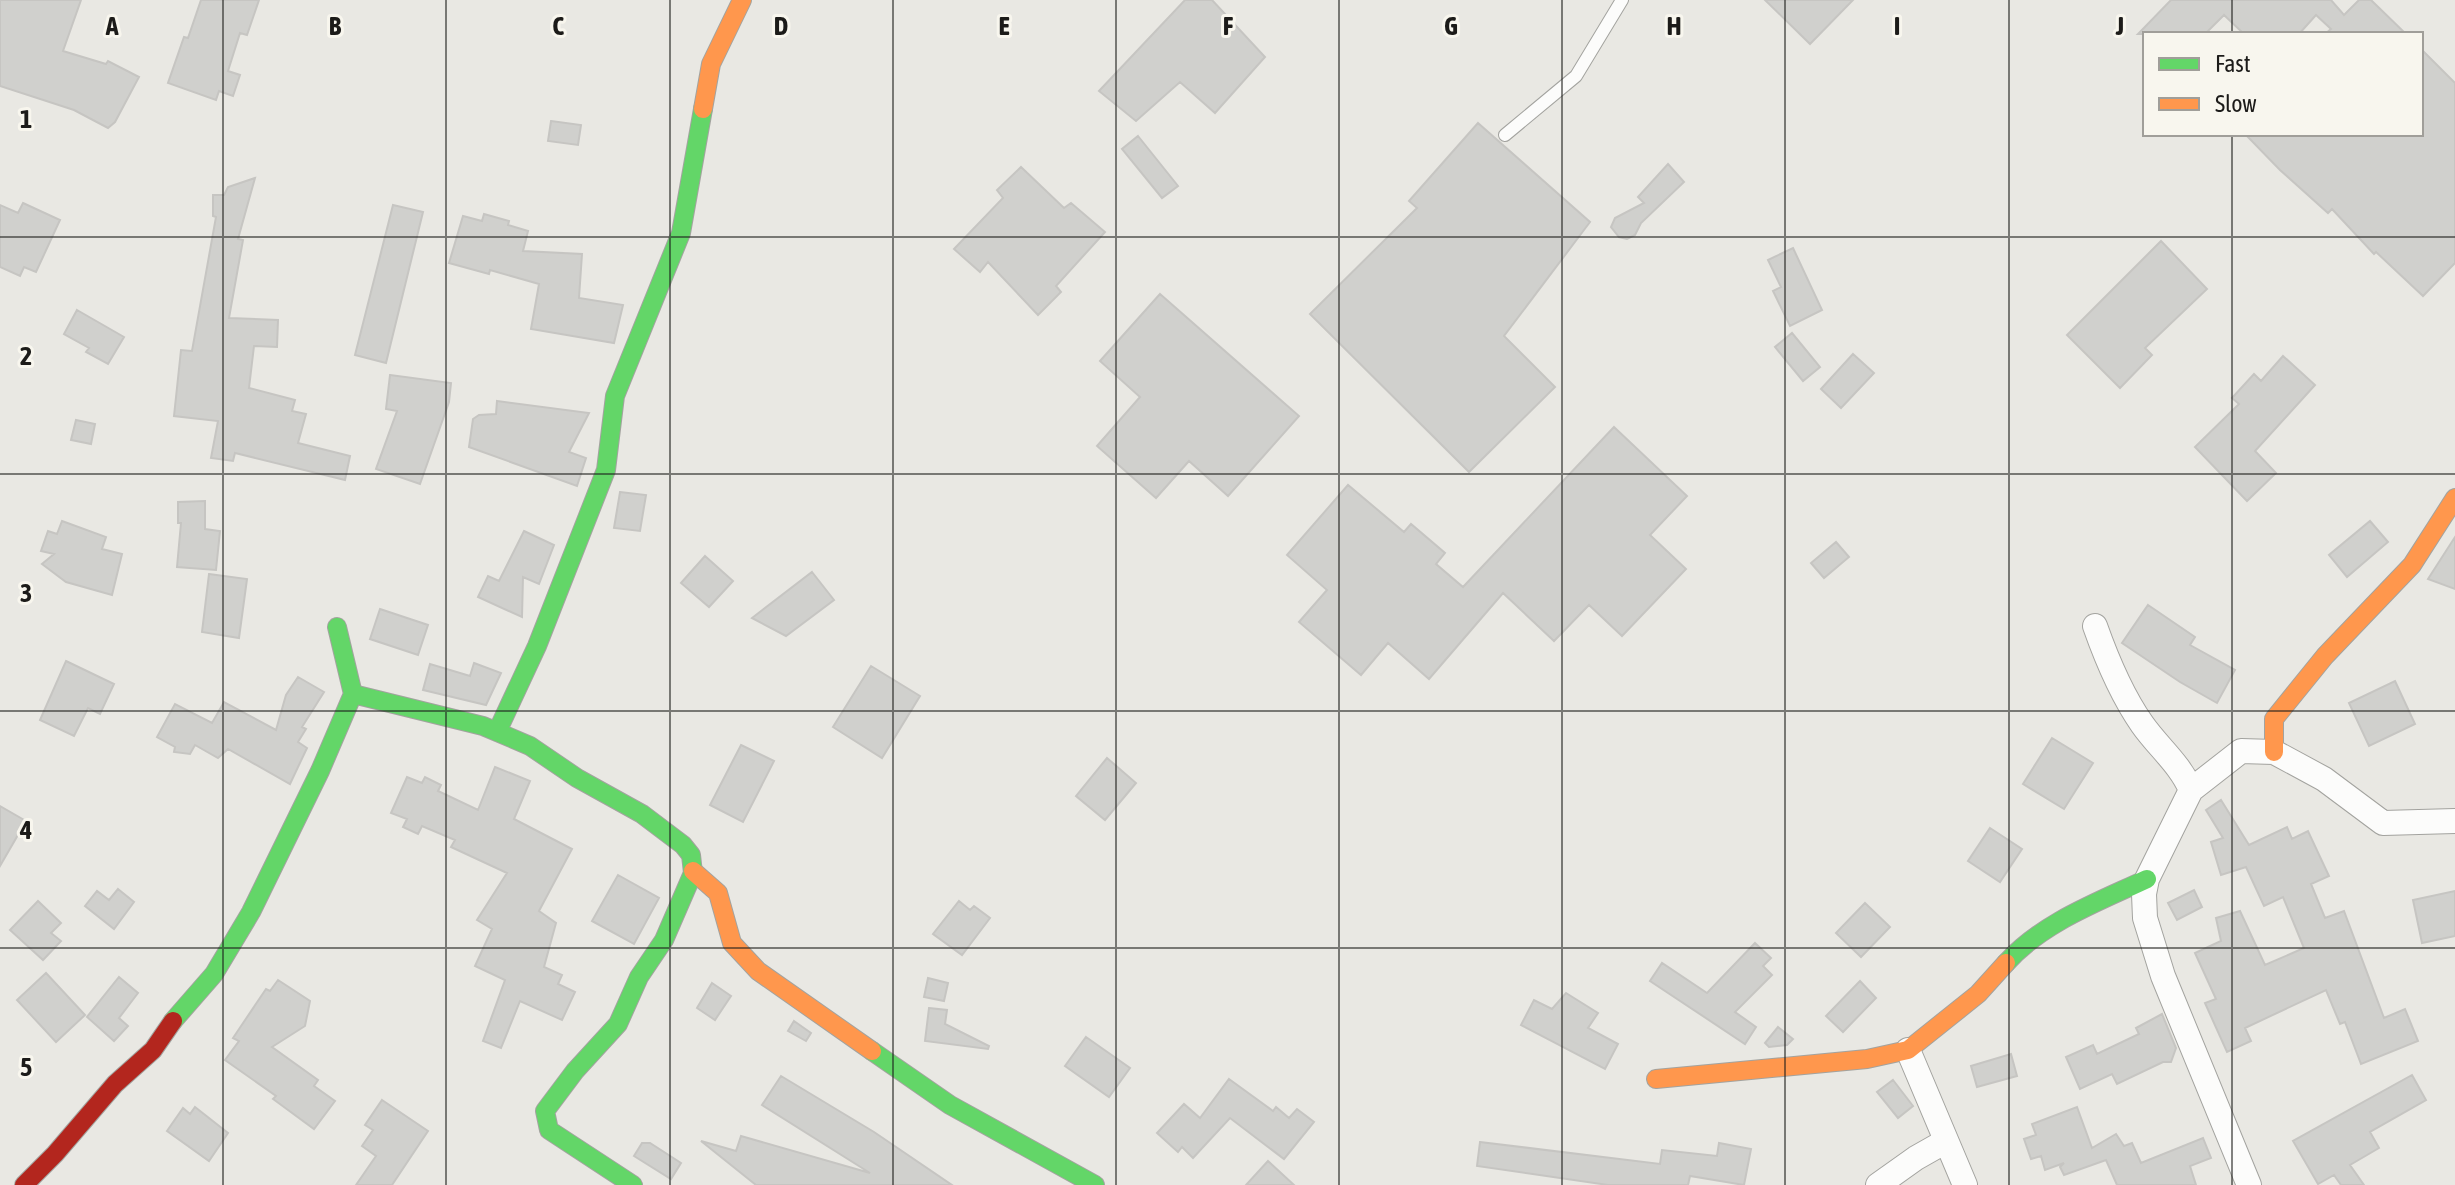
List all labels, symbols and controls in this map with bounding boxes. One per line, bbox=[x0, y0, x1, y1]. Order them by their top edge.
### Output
text: A bbox=[105, 11, 119, 41]
text: B bbox=[329, 11, 342, 41]
text: C bbox=[552, 11, 564, 41]
text: D bbox=[774, 11, 788, 41]
text: E bbox=[998, 11, 1010, 41]
text: F bbox=[1223, 11, 1234, 41]
text: G bbox=[1444, 11, 1458, 41]
text: H bbox=[1666, 11, 1682, 41]
text: I bbox=[1894, 11, 1900, 41]
text: J bbox=[2115, 11, 2124, 41]
legend bbox=[2143, 32, 2423, 136]
text: Fast bbox=[2215, 50, 2251, 77]
text: Slow bbox=[2215, 90, 2257, 117]
text: 1 bbox=[20, 104, 32, 134]
text: 2 bbox=[20, 341, 32, 371]
text: 3 bbox=[20, 578, 32, 608]
text: 4 bbox=[19, 815, 32, 845]
text: 5 bbox=[20, 1052, 32, 1082]

